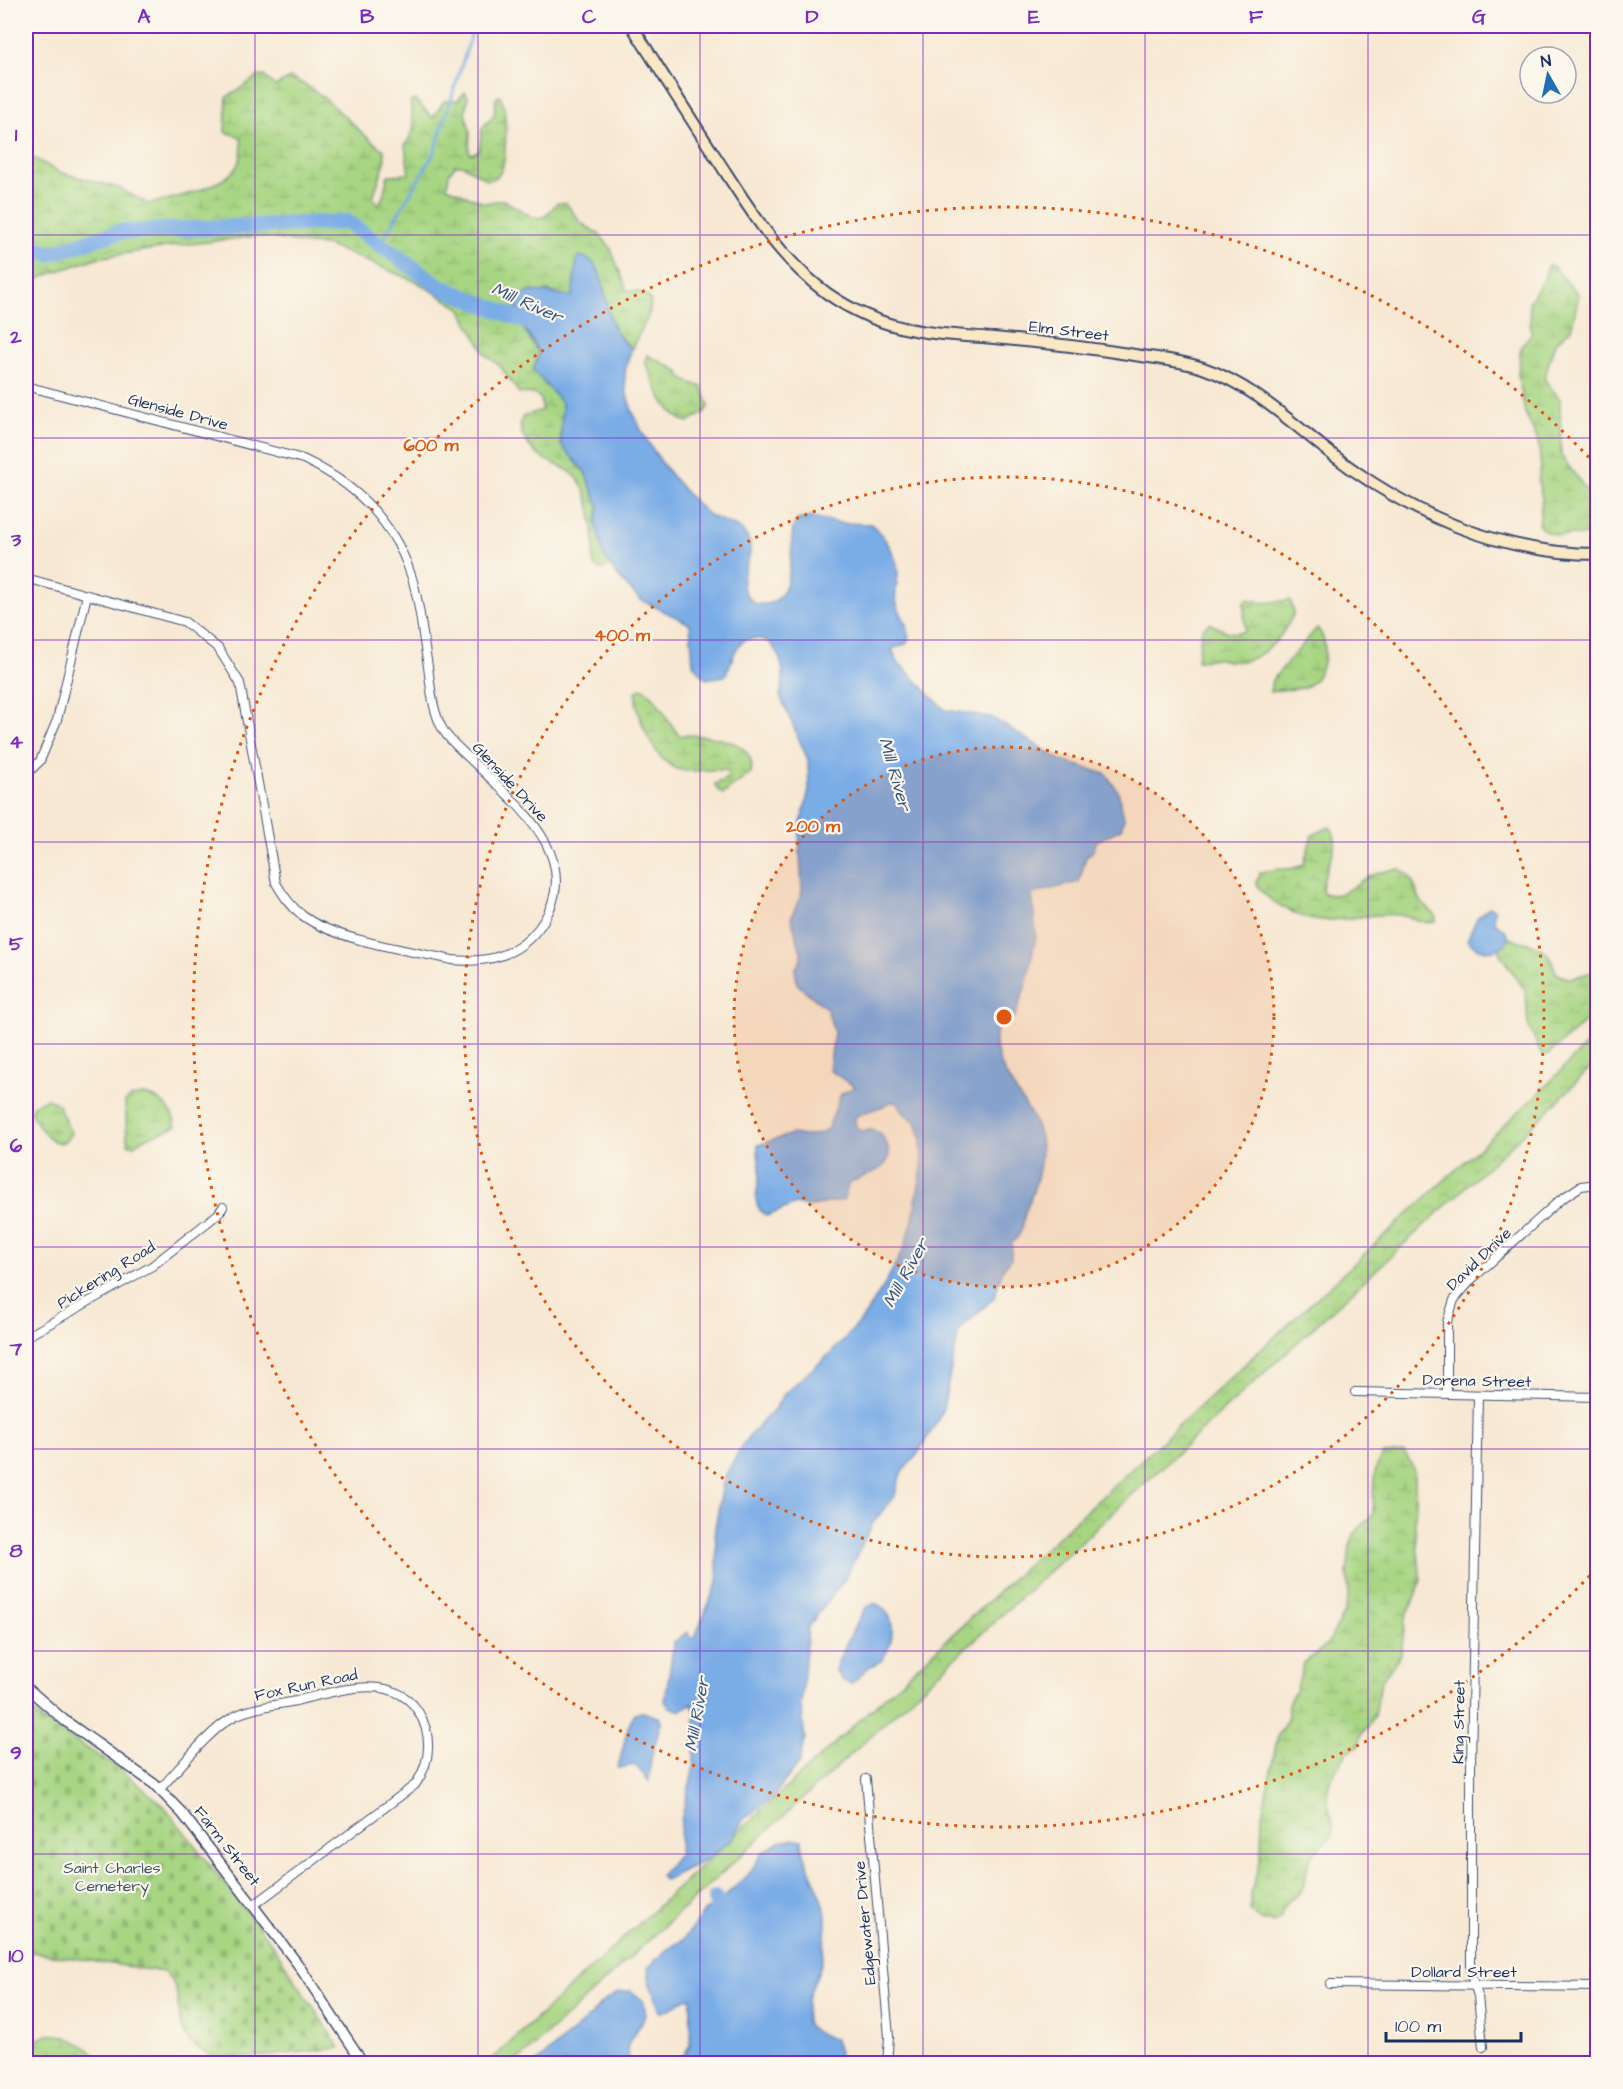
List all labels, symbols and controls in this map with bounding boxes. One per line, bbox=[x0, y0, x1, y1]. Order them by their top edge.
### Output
text: A bbox=[138, 3, 151, 31]
text: B bbox=[360, 3, 375, 31]
text: C bbox=[582, 3, 597, 31]
text: D bbox=[806, 3, 819, 31]
text: E bbox=[1028, 3, 1040, 31]
text: F bbox=[1249, 3, 1264, 31]
text: G bbox=[1472, 3, 1486, 31]
north arrow bbox=[1518, 45, 1578, 105]
text: N bbox=[1539, 50, 1552, 73]
text: 1 bbox=[15, 121, 18, 149]
water label: Mill River bbox=[488, 276, 568, 331]
street label: Elm Street bbox=[1028, 315, 1111, 347]
text: 2 bbox=[9, 323, 22, 351]
street label: Glenside Drive bbox=[126, 388, 231, 436]
text: 600 m bbox=[403, 433, 460, 458]
text: 3 bbox=[10, 526, 22, 554]
text: 400 m bbox=[594, 623, 651, 648]
text: 4 bbox=[9, 728, 23, 756]
water label: Mill River bbox=[873, 734, 918, 815]
street label: Glenside Drive bbox=[467, 737, 553, 827]
text: 200 m bbox=[785, 814, 841, 839]
text: 5 bbox=[9, 930, 24, 958]
centre of rings bbox=[994, 1007, 1014, 1027]
text: 6 bbox=[10, 1132, 23, 1160]
street label: David Drive bbox=[1442, 1222, 1517, 1296]
water label: Mill River bbox=[877, 1232, 936, 1312]
street label: Pickering Road bbox=[53, 1236, 160, 1315]
text: 7 bbox=[9, 1335, 23, 1363]
street label: Dorena Street bbox=[1422, 1369, 1532, 1393]
text: 8 bbox=[10, 1537, 23, 1565]
street label: Fox Run Road bbox=[253, 1663, 359, 1707]
water label: Mill River bbox=[678, 1673, 716, 1753]
street label: King Street bbox=[1447, 1679, 1472, 1764]
text: 9 bbox=[10, 1739, 22, 1767]
street label: Farm Street bbox=[189, 1801, 266, 1891]
park label: Saint Charles Cemetery bbox=[63, 1857, 161, 1898]
street label: Edgewater Drive bbox=[849, 1860, 882, 1986]
text: 10 bbox=[8, 1942, 24, 1970]
street label: Dollard Street bbox=[1411, 1961, 1517, 1983]
scale bar bbox=[1386, 2005, 1521, 2043]
text: 100 m bbox=[1395, 2014, 1441, 2039]

